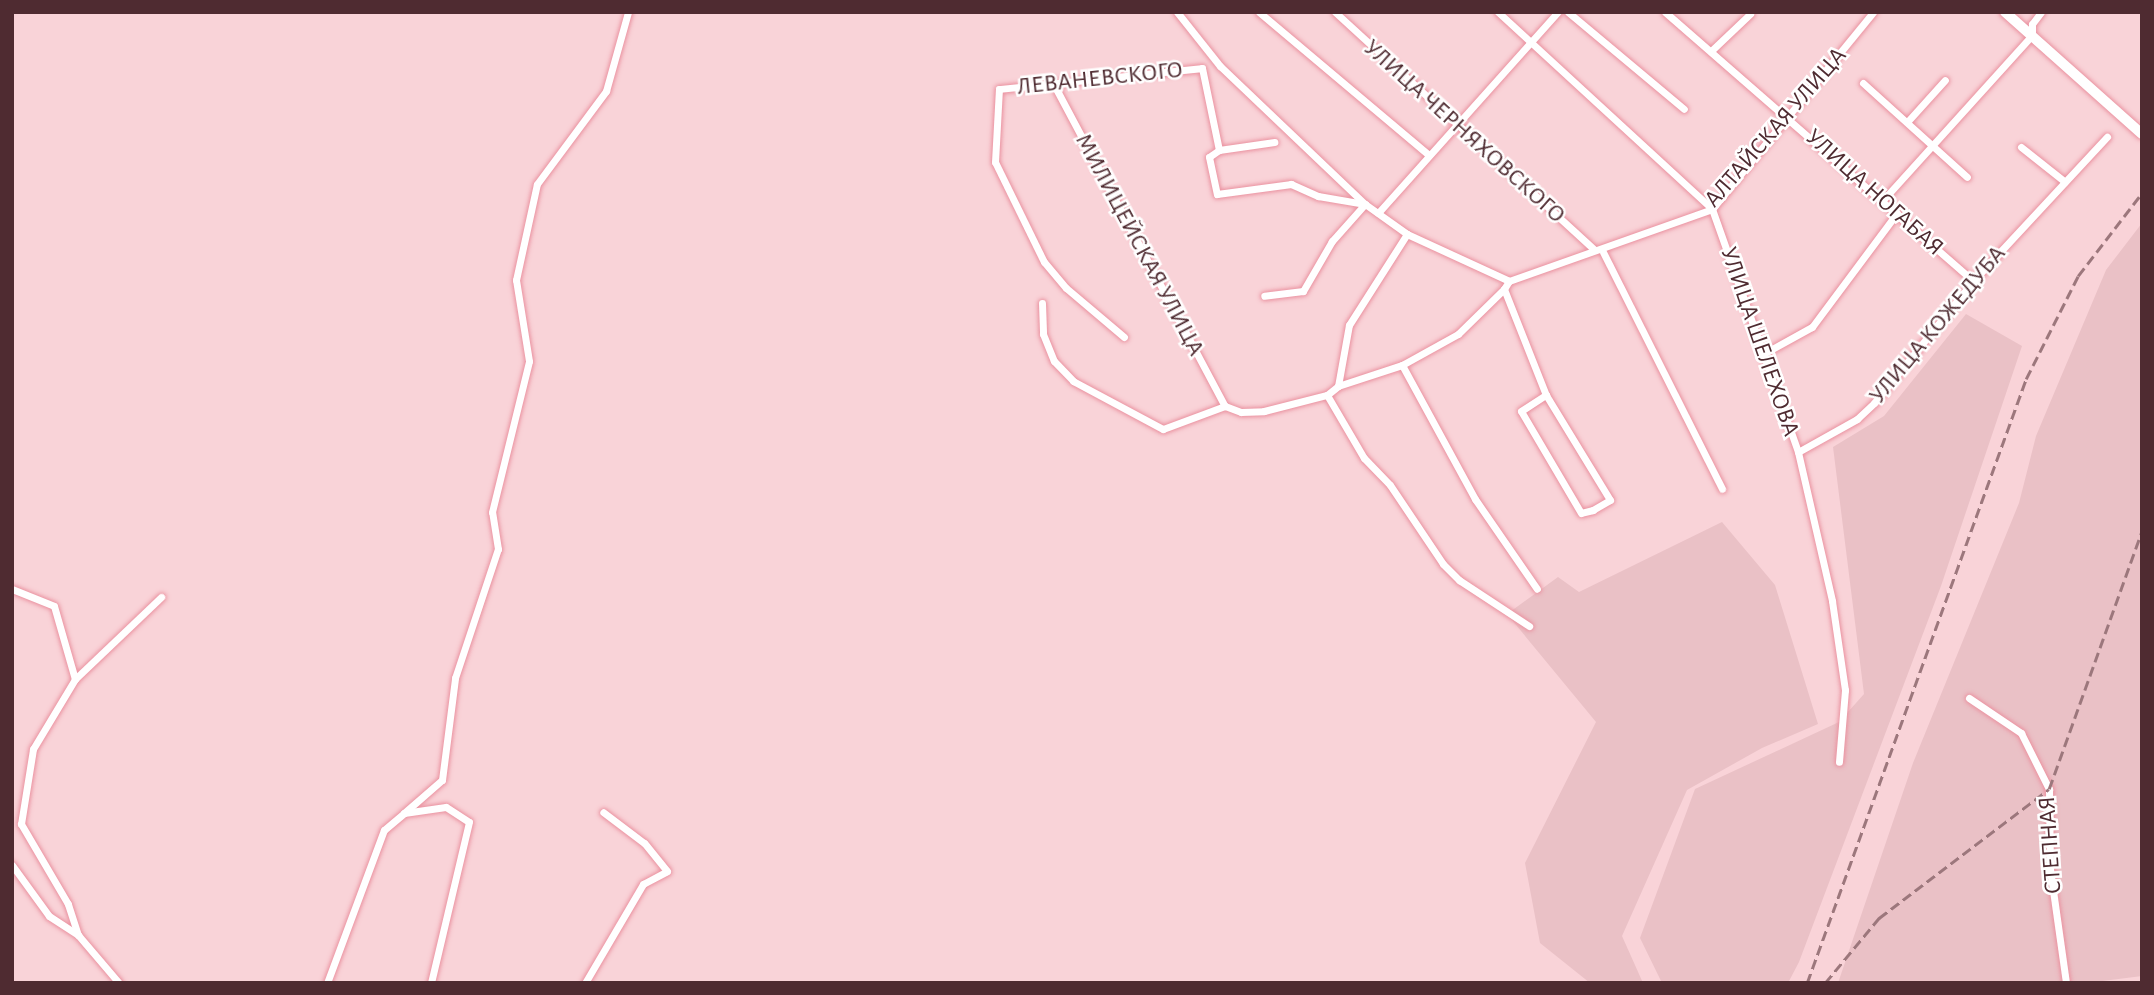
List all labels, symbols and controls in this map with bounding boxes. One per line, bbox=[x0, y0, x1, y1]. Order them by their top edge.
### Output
street label: УЛИЦА ЧЕРНЯХОВСКОГО bbox=[1357, 34, 1571, 230]
street label: АЛТАЙСКАЯ УЛИЦА bbox=[1699, 42, 1853, 214]
street label: ЛЕВАНЕВСКОГО bbox=[1016, 56, 1184, 102]
street label: УЛИЦА НОГАБАЯ bbox=[1799, 124, 1949, 262]
street label: МИЛИЦЕЙСКАЯ УЛИЦА bbox=[1068, 129, 1210, 361]
street label: УЛИЦА КОЖЕДУБА bbox=[1864, 240, 2012, 410]
street label: УЛИЦА ШЕЛЕХОВА bbox=[1713, 244, 1805, 440]
street label: СТЕПНАЯ bbox=[2033, 795, 2069, 895]

